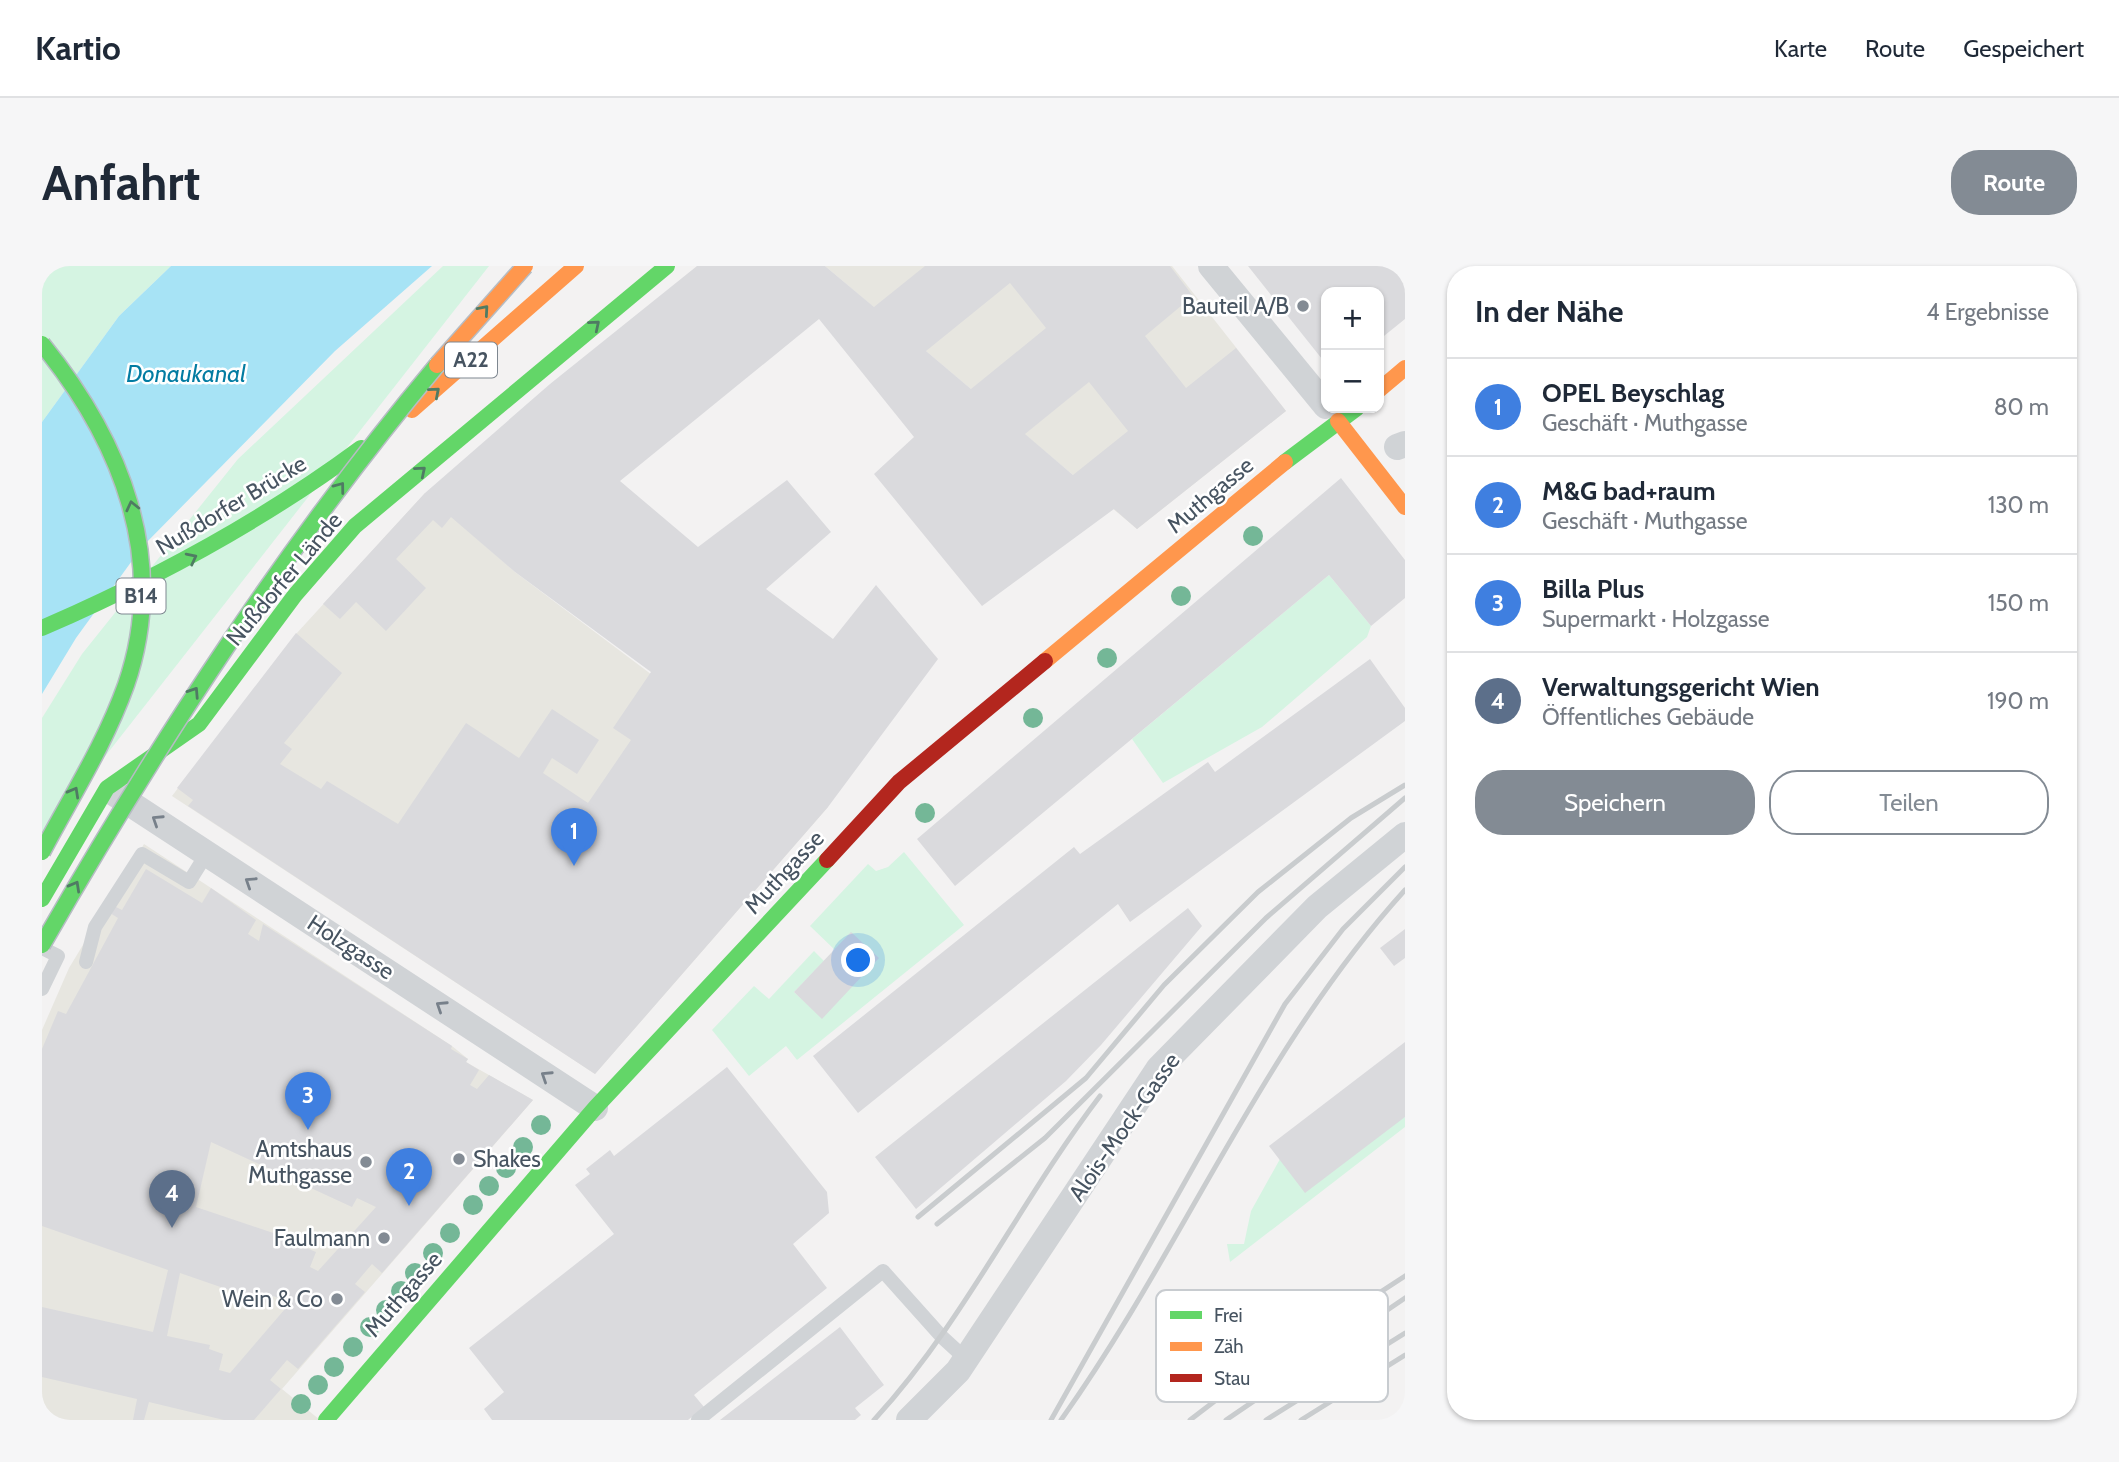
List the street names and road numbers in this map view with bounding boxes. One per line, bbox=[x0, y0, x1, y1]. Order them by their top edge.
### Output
road number: A22 bbox=[445, 342, 497, 378]
street label: Nußdorfer Brücke bbox=[151, 449, 311, 561]
street label: Muthgasse bbox=[1161, 451, 1259, 539]
street label: Nußdorfer Lände bbox=[220, 506, 348, 651]
road number: B14 bbox=[116, 578, 166, 614]
street label: Muthgasse bbox=[738, 824, 830, 920]
street label: Holzgasse bbox=[302, 909, 400, 986]
street label: Alois-Mock-Gasse bbox=[1062, 1047, 1186, 1207]
street label: Muthgasse bbox=[358, 1245, 448, 1342]

